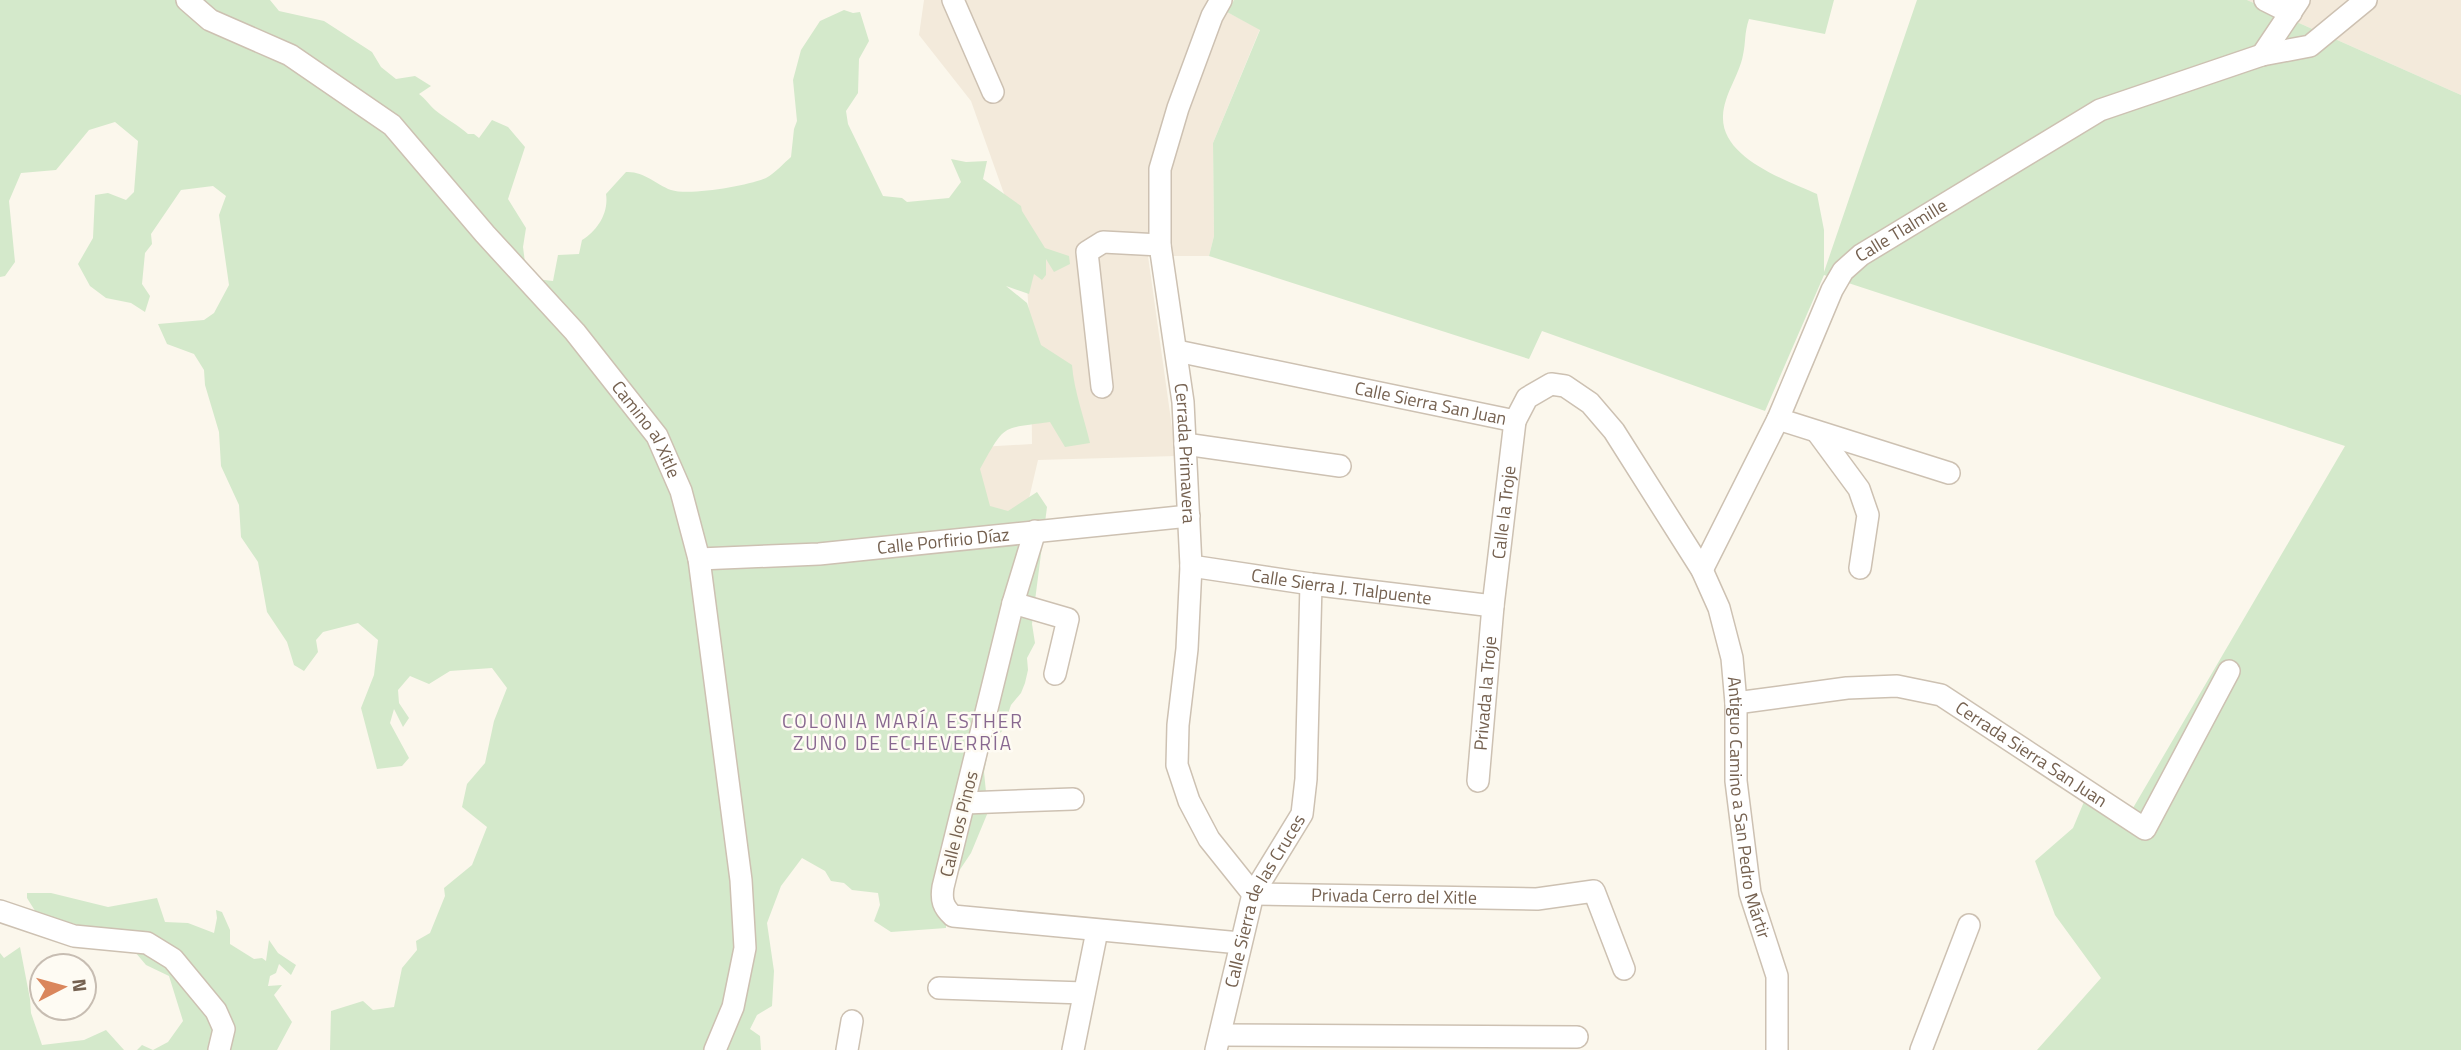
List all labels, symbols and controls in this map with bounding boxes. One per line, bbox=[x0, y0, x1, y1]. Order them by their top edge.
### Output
street label: Calle Tlalmille bbox=[1850, 192, 1952, 269]
street label: Calle Sierra San Juan bbox=[1352, 374, 1509, 432]
street label: Camino al Xitle bbox=[605, 375, 688, 482]
street label: Cerrada Primavera bbox=[1167, 381, 1203, 524]
street label: Calle la Troje bbox=[1485, 464, 1523, 560]
street label: Calle Porfirio Díaz bbox=[876, 521, 1011, 561]
street label: Calle Sierra J. Tlalpuente bbox=[1250, 561, 1433, 611]
street label: Privada la Troje bbox=[1467, 635, 1503, 752]
street label: Antiguo Camino a San Pedro Mártir bbox=[1721, 675, 1778, 942]
street label: Cerrada Sierra San Juan bbox=[1950, 694, 2113, 814]
district label: COLONIA MARÍA ESTHER ZUNO DE ECHEVERRÍA bbox=[782, 706, 1024, 757]
street label: Calle los Pinos bbox=[932, 768, 985, 880]
street label: Calle Sierra de las Cruces bbox=[1217, 809, 1312, 990]
street label: Privada Cerro del Xitle bbox=[1311, 881, 1477, 911]
north arrow bbox=[28, 952, 98, 1022]
text: N bbox=[65, 977, 96, 993]

